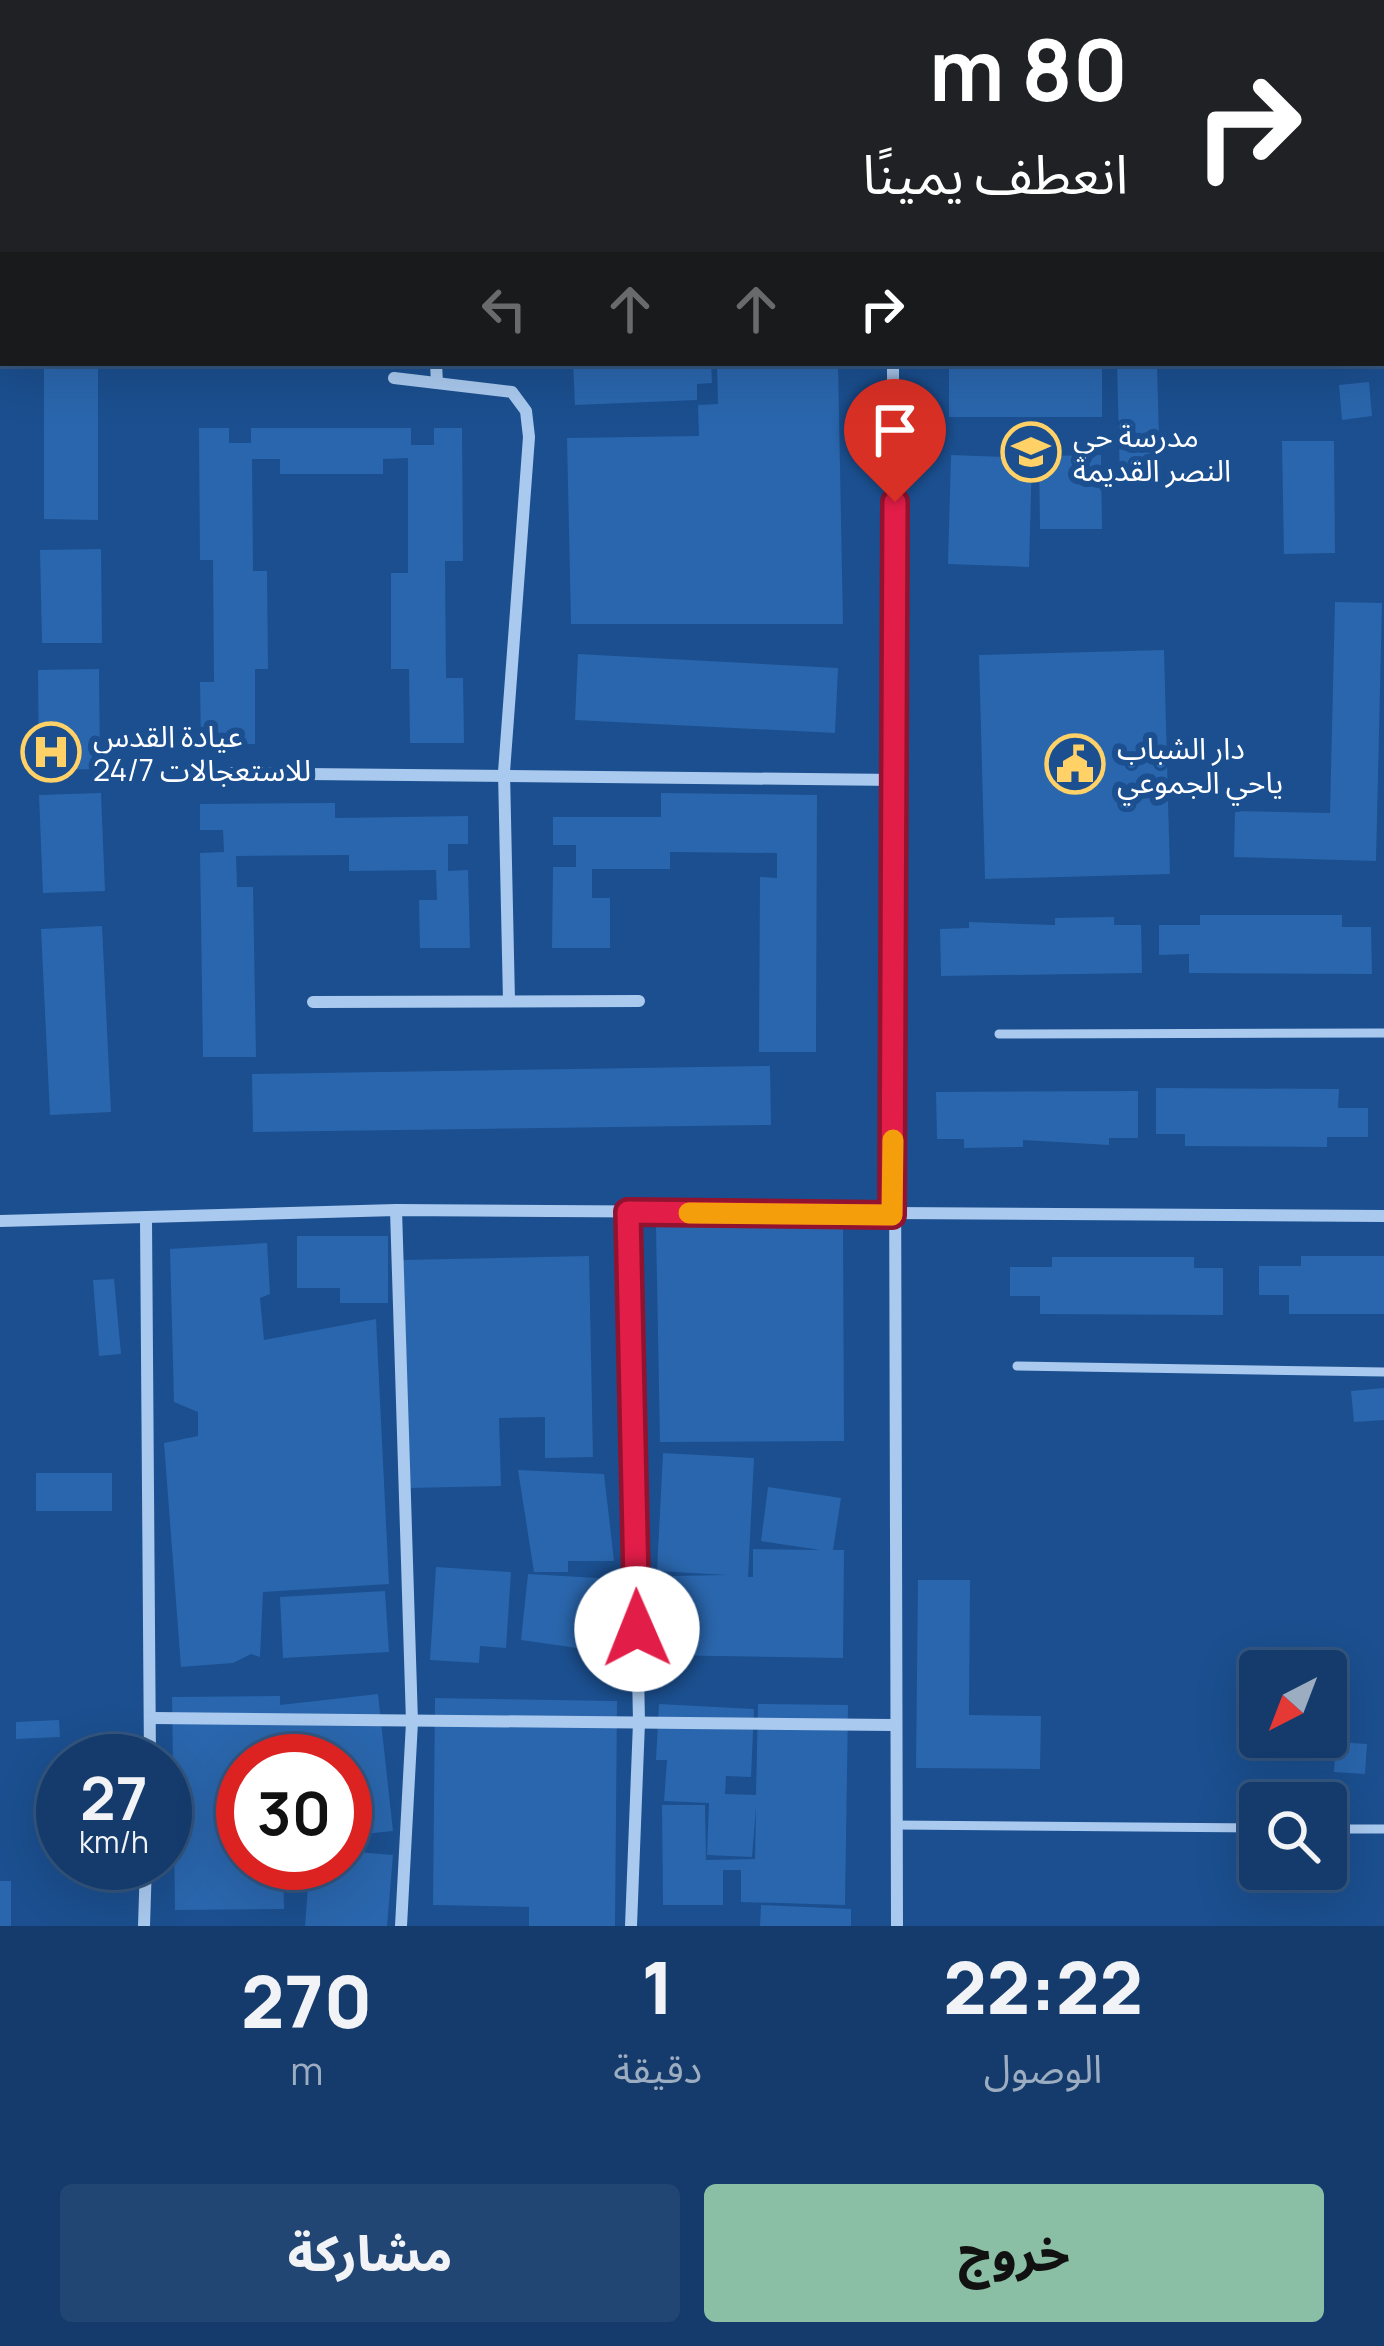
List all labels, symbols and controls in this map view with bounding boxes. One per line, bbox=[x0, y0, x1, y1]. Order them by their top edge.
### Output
text: 80 m bbox=[929, 11, 1128, 126]
icon: right bbox=[1170, 48, 1326, 204]
text: انعطف يمينًا bbox=[862, 136, 1128, 210]
icon: left bbox=[471, 276, 537, 342]
icon: ahead bbox=[597, 276, 663, 342]
icon: ahead bbox=[723, 276, 789, 342]
icon: right bbox=[849, 276, 915, 342]
pin bbox=[844, 379, 946, 502]
icon: arrive bbox=[862, 397, 928, 463]
place label: مدرسة حي النصر القديمة bbox=[1073, 415, 1231, 490]
school or university icon: مدرسة حي النصر القديمة bbox=[1000, 421, 1062, 483]
place label: عيادة القدس للاستعجالات 24/7 bbox=[93, 715, 311, 790]
hospital icon: عيادة القدس للاستعجالات 24/7 bbox=[20, 721, 82, 783]
place label: دار الشباب ياحي الجموعي bbox=[1117, 727, 1283, 805]
public building icon: دار الشباب ياحي الجموعي bbox=[1044, 733, 1106, 795]
position arrow bbox=[574, 1566, 700, 1692]
north arrow bbox=[1239, 1650, 1347, 1758]
map controls bbox=[1239, 1650, 1347, 1890]
speed limit sign: 30 bbox=[216, 1734, 372, 1890]
text: 27 bbox=[80, 1756, 148, 1838]
button: search bbox=[1239, 1782, 1347, 1890]
text: km/h bbox=[79, 1821, 149, 1862]
text: 1 bbox=[641, 1937, 674, 2036]
text: 22:22 bbox=[943, 1937, 1143, 2036]
text: 270 bbox=[241, 1951, 372, 2050]
text: دقيقة bbox=[613, 2041, 702, 2095]
text: الوصول bbox=[984, 2041, 1102, 2095]
text: m bbox=[290, 2043, 323, 2097]
button: مشاركة bbox=[60, 2184, 680, 2322]
button: خروج bbox=[704, 2184, 1324, 2322]

